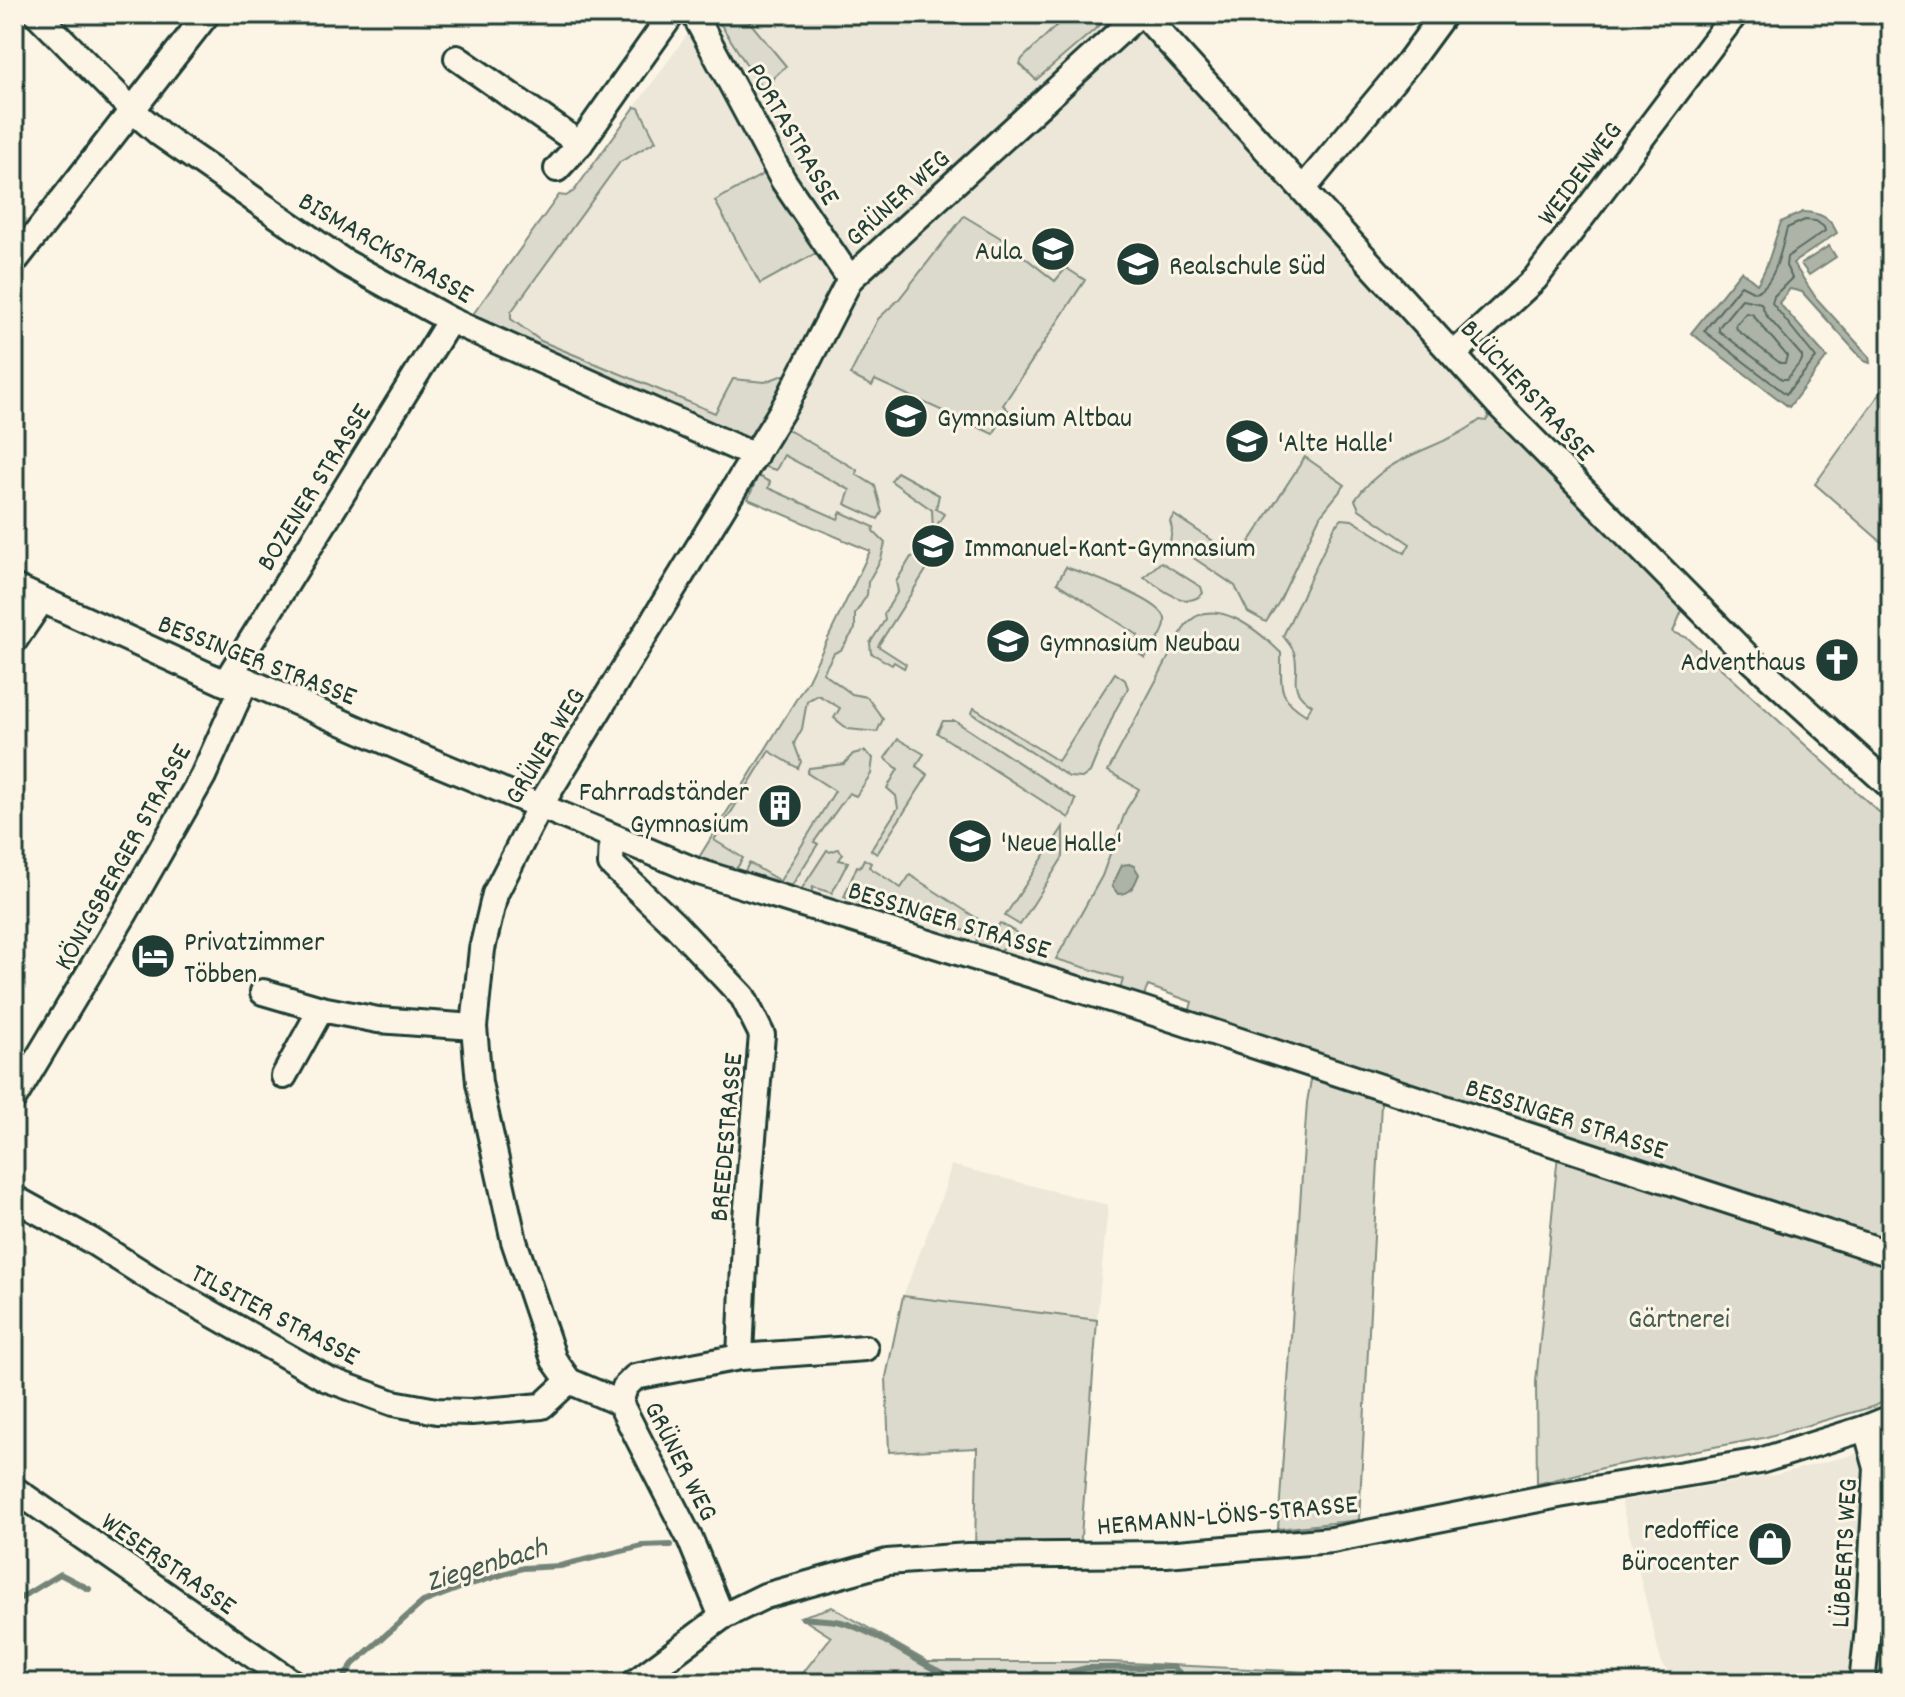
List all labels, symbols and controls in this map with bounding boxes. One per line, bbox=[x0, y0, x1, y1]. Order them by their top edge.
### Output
street label: PORTASTRASSE bbox=[734, 57, 848, 215]
street label: WEIDENWEG bbox=[1529, 114, 1634, 236]
street label: GRÜNER WEG bbox=[838, 141, 961, 258]
street label: BISMARCKSTRASSE bbox=[290, 184, 480, 317]
school or university icon: Aula bbox=[1029, 225, 1077, 273]
place label: Aula bbox=[975, 234, 1023, 274]
school or university icon: Realschule Süd bbox=[1114, 240, 1162, 288]
place label: Realschule Süd bbox=[1169, 249, 1326, 289]
street label: BLÜCHERSTRASSE bbox=[1449, 312, 1602, 473]
school or university icon: Gymnasium Altbau bbox=[882, 392, 930, 440]
street label: BOZENER STRASSE bbox=[249, 397, 384, 580]
place label: Gymnasium Altbau bbox=[937, 401, 1132, 441]
school or university icon: 'Alte Halle' bbox=[1223, 417, 1271, 465]
place label: 'Alte Halle' bbox=[1278, 426, 1393, 466]
school or university icon: Immanuel-Kant-Gymnasium bbox=[909, 522, 957, 570]
place label: Immanuel-Kant-Gymnasium bbox=[964, 531, 1256, 571]
street label: BESSINGER STRASSE bbox=[151, 606, 362, 719]
school or university icon: Gymnasium Neubau bbox=[984, 617, 1032, 665]
place label: Gymnasium Neubau bbox=[1039, 626, 1240, 666]
church icon: Adventhaus bbox=[1813, 636, 1861, 684]
place label: Adventhaus bbox=[1681, 645, 1806, 685]
street label: GRÜNER WEG bbox=[497, 682, 598, 814]
street label: KÖNIGSBERGER STRASSE bbox=[46, 738, 204, 979]
place label: Fahrradständer Gymnasium bbox=[579, 775, 750, 847]
building icon: Fahrradständer Gymnasium bbox=[756, 782, 804, 830]
school or university icon: 'Neue Halle' bbox=[946, 817, 994, 865]
place label: 'Neue Halle' bbox=[1001, 826, 1122, 866]
street label: BESSINGER STRASSE bbox=[842, 873, 1055, 973]
place label: Privatzimmer Többen bbox=[184, 925, 325, 997]
hotel icon: Privatzimmer Többen bbox=[129, 932, 177, 980]
street label: BREEDESTRASSE bbox=[702, 1051, 756, 1224]
street label: BESSINGER STRASSE bbox=[1459, 1070, 1672, 1173]
street label: TILSITER STRASSE bbox=[182, 1256, 365, 1379]
park label: Gärtnerei bbox=[1628, 1302, 1730, 1342]
street label: GRÜNER WEG bbox=[631, 1395, 726, 1529]
street label: LÜBBERTS WEG bbox=[1823, 1477, 1871, 1629]
street label: HERMANN-LÖNS-STRASSE bbox=[1095, 1487, 1360, 1549]
street label: WESERSTRASSE bbox=[91, 1505, 243, 1628]
place label: redoffice Bürocenter bbox=[1621, 1513, 1740, 1585]
shop icon: redoffice Bürocenter bbox=[1746, 1520, 1794, 1568]
water label: Ziegenbach bbox=[421, 1528, 555, 1606]

